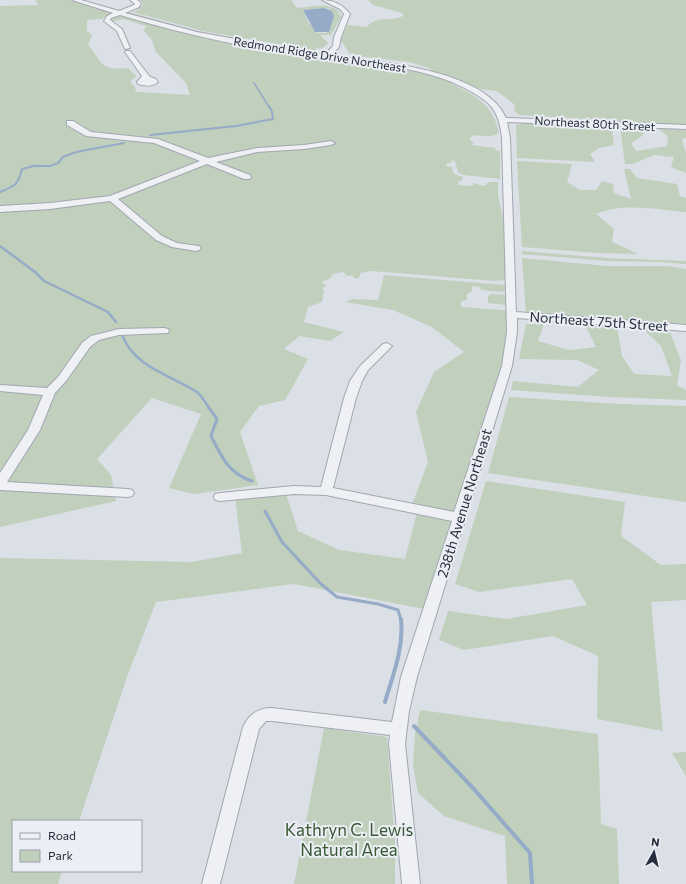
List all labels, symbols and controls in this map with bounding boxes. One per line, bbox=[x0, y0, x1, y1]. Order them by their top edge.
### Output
street label: Redmond Ridge Drive Northeast bbox=[233, 33, 407, 75]
street label: Northeast 80th Street bbox=[534, 113, 656, 133]
street label: Northeast 75th Street bbox=[529, 308, 669, 334]
street label: 238th Avenue Northeast bbox=[433, 426, 495, 580]
park label: Kathryn C. Lewis Natural Area bbox=[285, 819, 413, 860]
legend bbox=[12, 820, 142, 872]
text: Road bbox=[48, 828, 76, 842]
north arrow bbox=[634, 832, 674, 872]
text: N bbox=[650, 835, 660, 849]
text: Park bbox=[48, 848, 74, 862]

